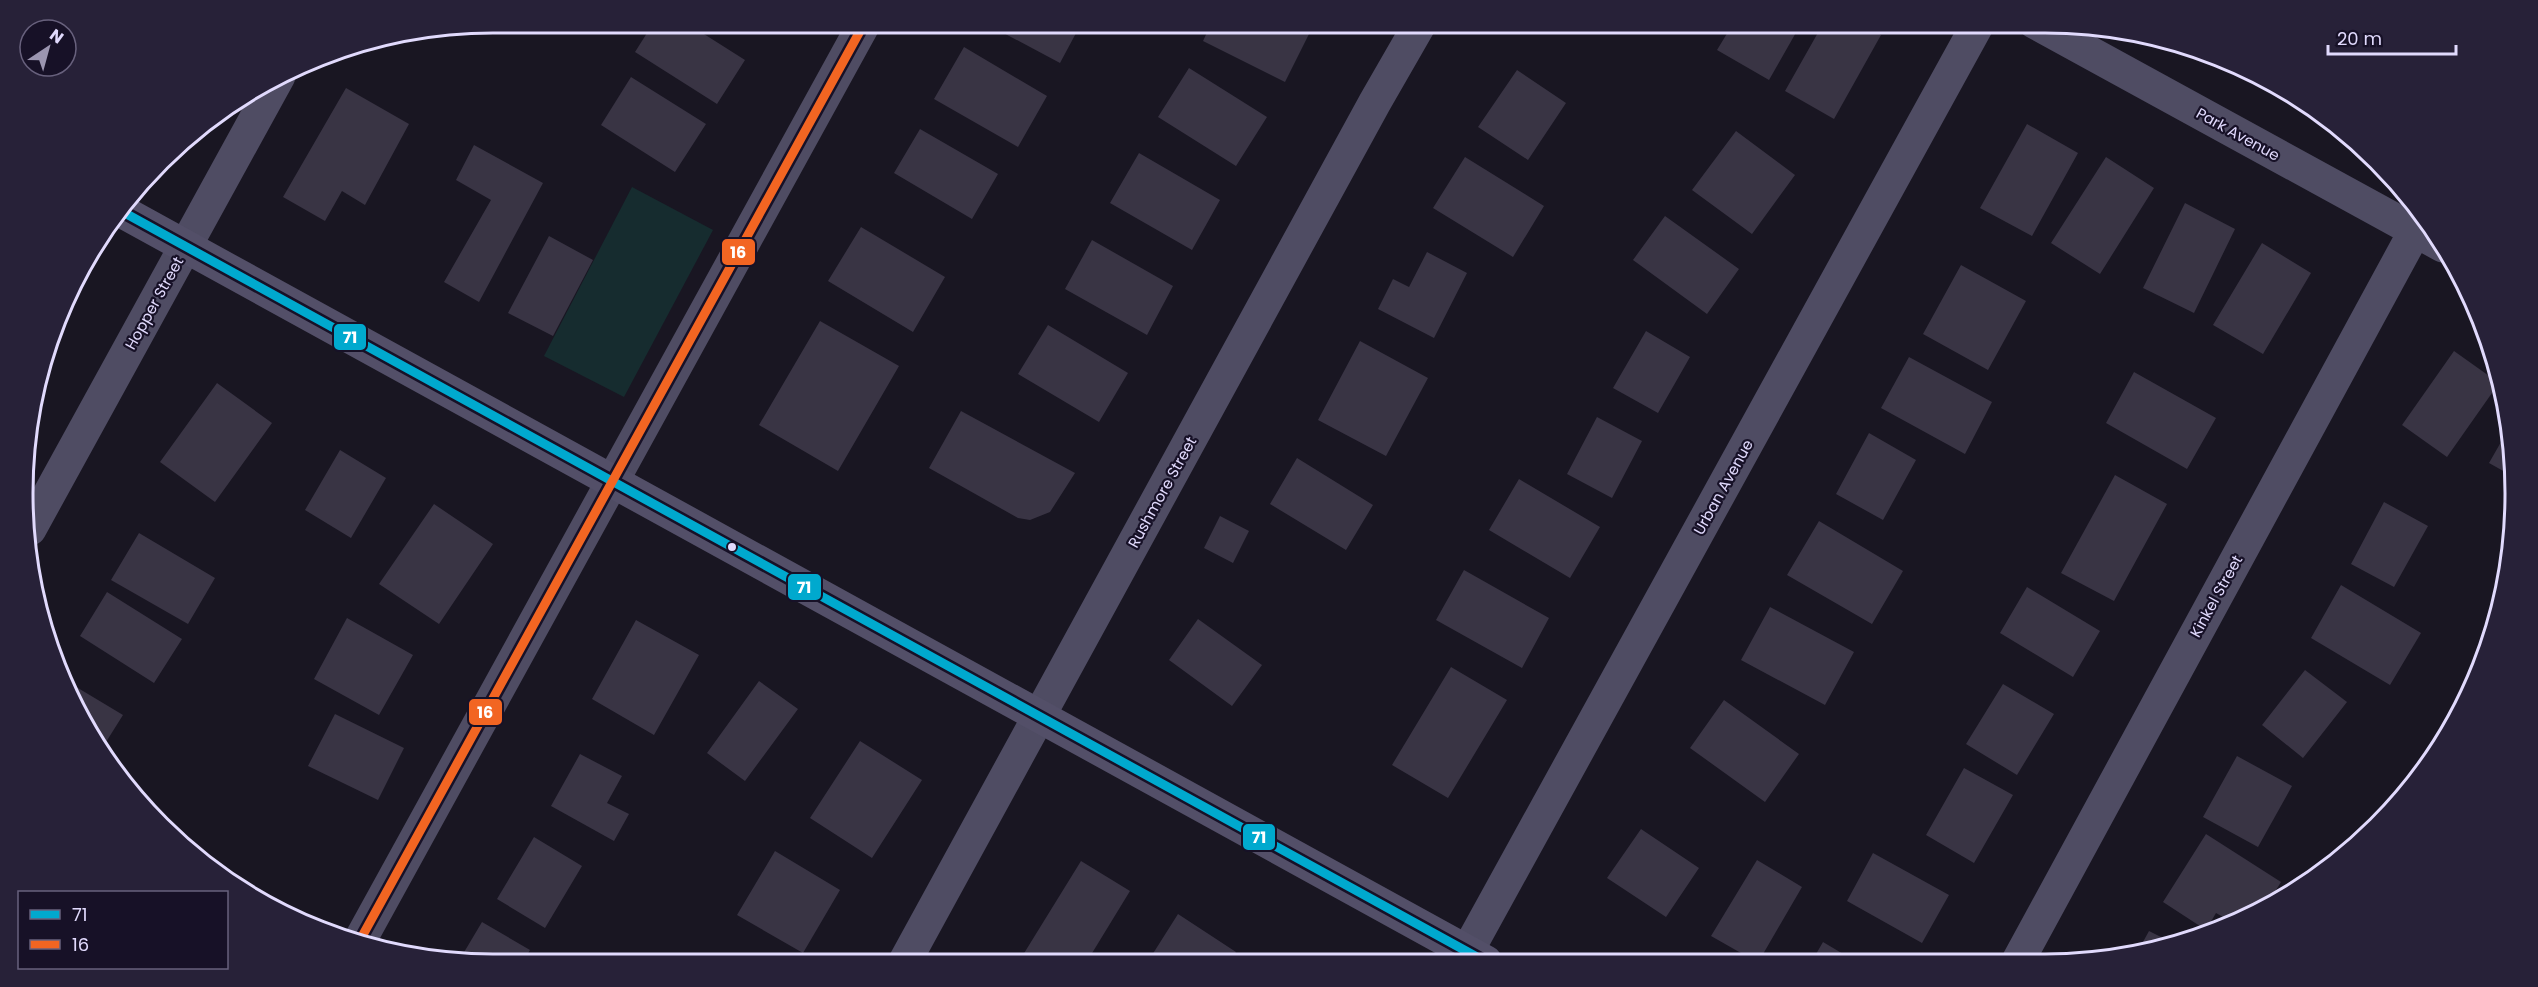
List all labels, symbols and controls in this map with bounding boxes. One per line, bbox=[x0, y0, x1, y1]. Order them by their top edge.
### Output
north arrow bbox=[18, 18, 78, 78]
scale bar bbox=[2328, 18, 2456, 56]
text: N bbox=[45, 23, 68, 49]
text: 20 m bbox=[2337, 26, 2382, 51]
street label: Park Avenue bbox=[2192, 102, 2284, 166]
line badge: 16 bbox=[721, 238, 756, 266]
text: 16 bbox=[730, 241, 746, 264]
street label: Hopper Street bbox=[120, 253, 188, 353]
line badge: 71 bbox=[333, 323, 367, 351]
text: 71 bbox=[343, 326, 357, 349]
street label: Rushmore Street bbox=[1123, 433, 1201, 551]
street label: Urban Avenue bbox=[1688, 436, 1758, 538]
unlabelled marker bbox=[726, 541, 738, 553]
street label: Kinkel Street bbox=[2185, 551, 2247, 641]
line badge: 71 bbox=[787, 573, 822, 601]
text: 71 bbox=[797, 576, 811, 599]
line badge: 16 bbox=[468, 698, 503, 726]
text: 16 bbox=[477, 701, 493, 724]
line badge: 71 bbox=[1242, 823, 1276, 851]
text: 71 bbox=[1252, 826, 1266, 849]
legend bbox=[18, 891, 228, 969]
text: 71 bbox=[72, 902, 88, 927]
text: 16 bbox=[72, 932, 89, 957]

